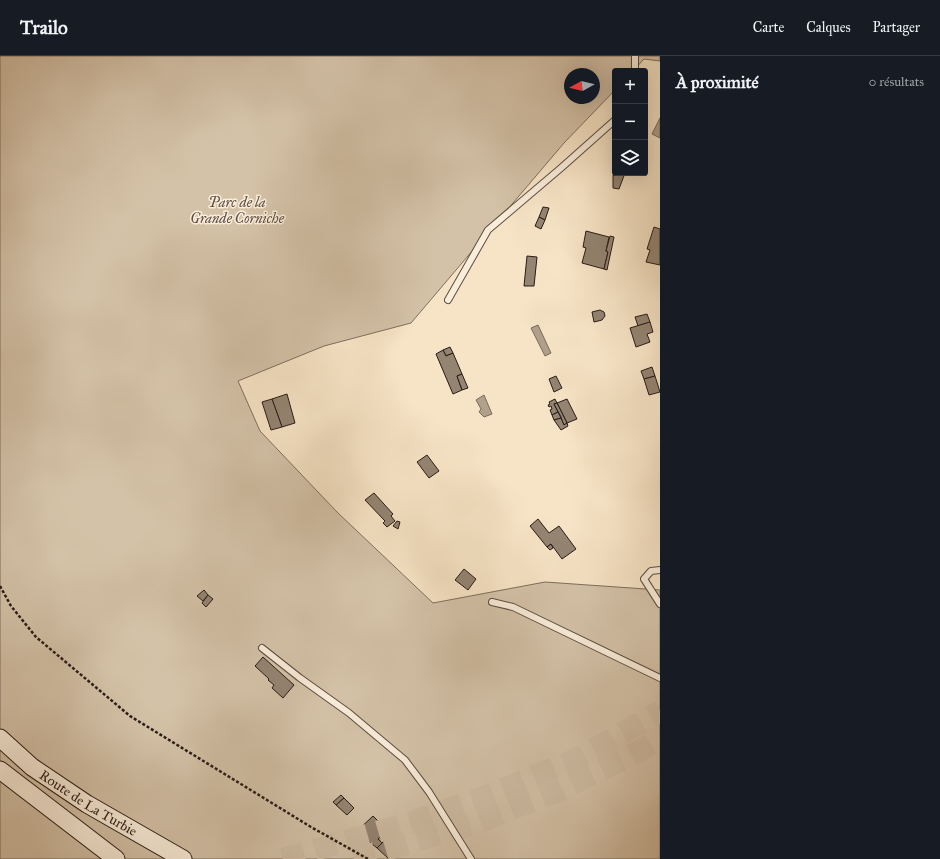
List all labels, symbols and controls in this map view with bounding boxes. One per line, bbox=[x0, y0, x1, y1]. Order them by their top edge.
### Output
text: Trailo bbox=[20, 16, 68, 39]
text: Carte bbox=[753, 19, 784, 36]
text: Calques bbox=[806, 19, 851, 36]
text: Partager bbox=[873, 19, 920, 36]
north arrow bbox=[564, 68, 600, 104]
map controls bbox=[612, 68, 648, 176]
button: + bbox=[612, 68, 648, 104]
text: À proximité bbox=[676, 72, 759, 93]
text: 0 résultats bbox=[869, 74, 924, 90]
button: − bbox=[612, 104, 648, 140]
button: layers bbox=[612, 140, 648, 176]
park label: Parc de la Grande Corniche bbox=[190, 194, 285, 227]
street label: Route de La Turbie bbox=[36, 766, 140, 840]

